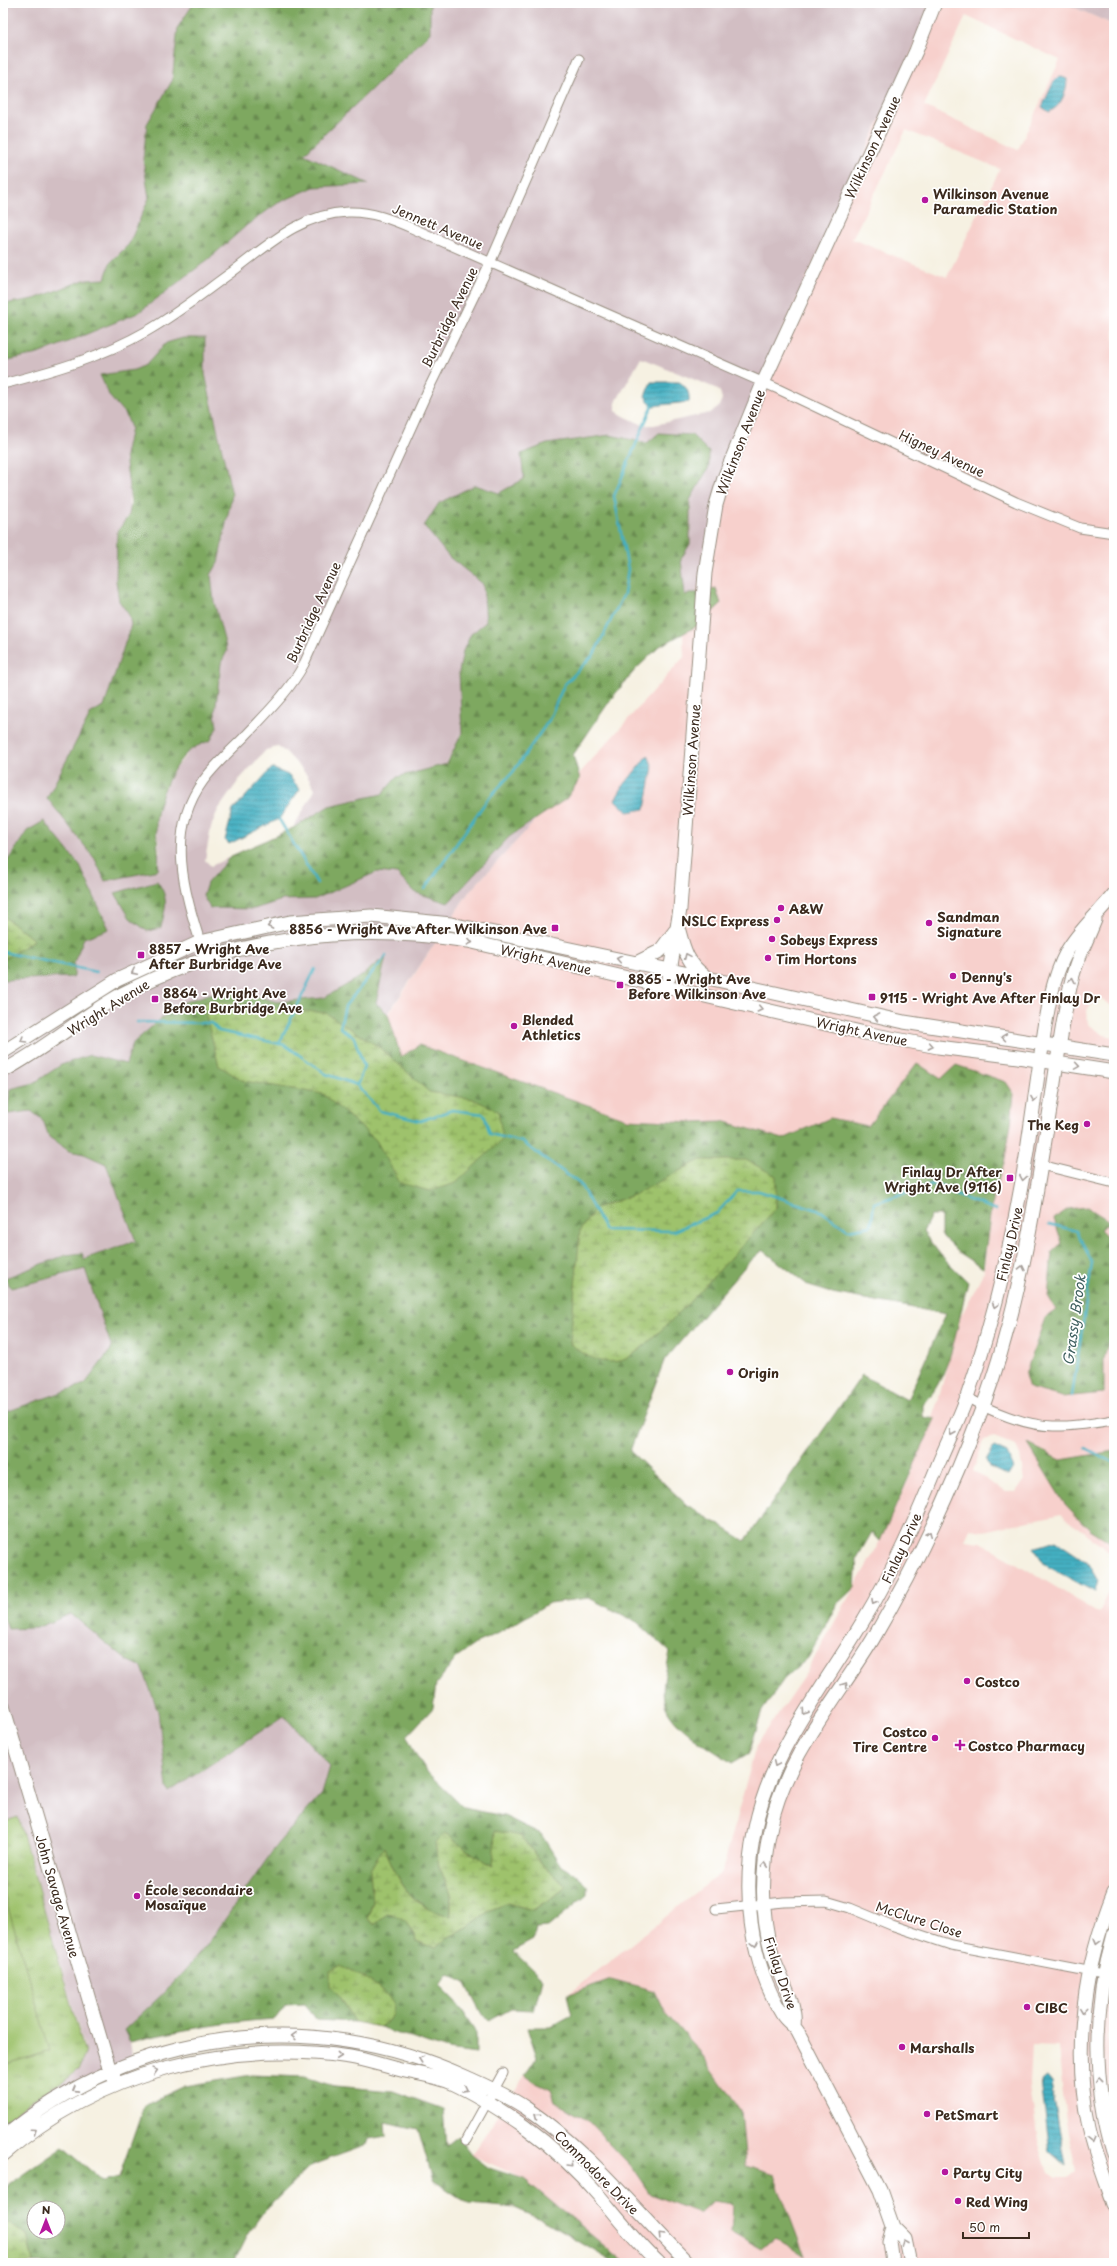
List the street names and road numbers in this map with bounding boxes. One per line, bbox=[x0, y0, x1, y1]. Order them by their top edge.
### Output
street label: Wilkinson Avenue bbox=[840, 92, 904, 202]
street label: Jennett Avenue bbox=[390, 198, 486, 254]
street label: Burbridge Avenue bbox=[416, 263, 482, 371]
street label: Wilkinson Avenue bbox=[711, 386, 769, 498]
street label: Higney Avenue bbox=[896, 425, 988, 481]
street label: Burbridge Avenue bbox=[281, 558, 345, 666]
street label: Wilkinson Avenue bbox=[678, 703, 704, 817]
street label: Wright Avenue bbox=[498, 939, 594, 979]
street label: Wright Avenue bbox=[63, 974, 153, 1040]
street label: Wright Avenue bbox=[814, 1012, 910, 1050]
street label: Finlay Drive bbox=[991, 1205, 1027, 1283]
street label: Finlay Drive bbox=[876, 1510, 926, 1586]
street label: John Savage Avenue bbox=[31, 1832, 85, 1960]
street label: McClure Close bbox=[873, 1896, 965, 1942]
street label: Finlay Drive bbox=[760, 1934, 802, 2012]
street label: Commodore Drive bbox=[551, 2126, 643, 2218]

